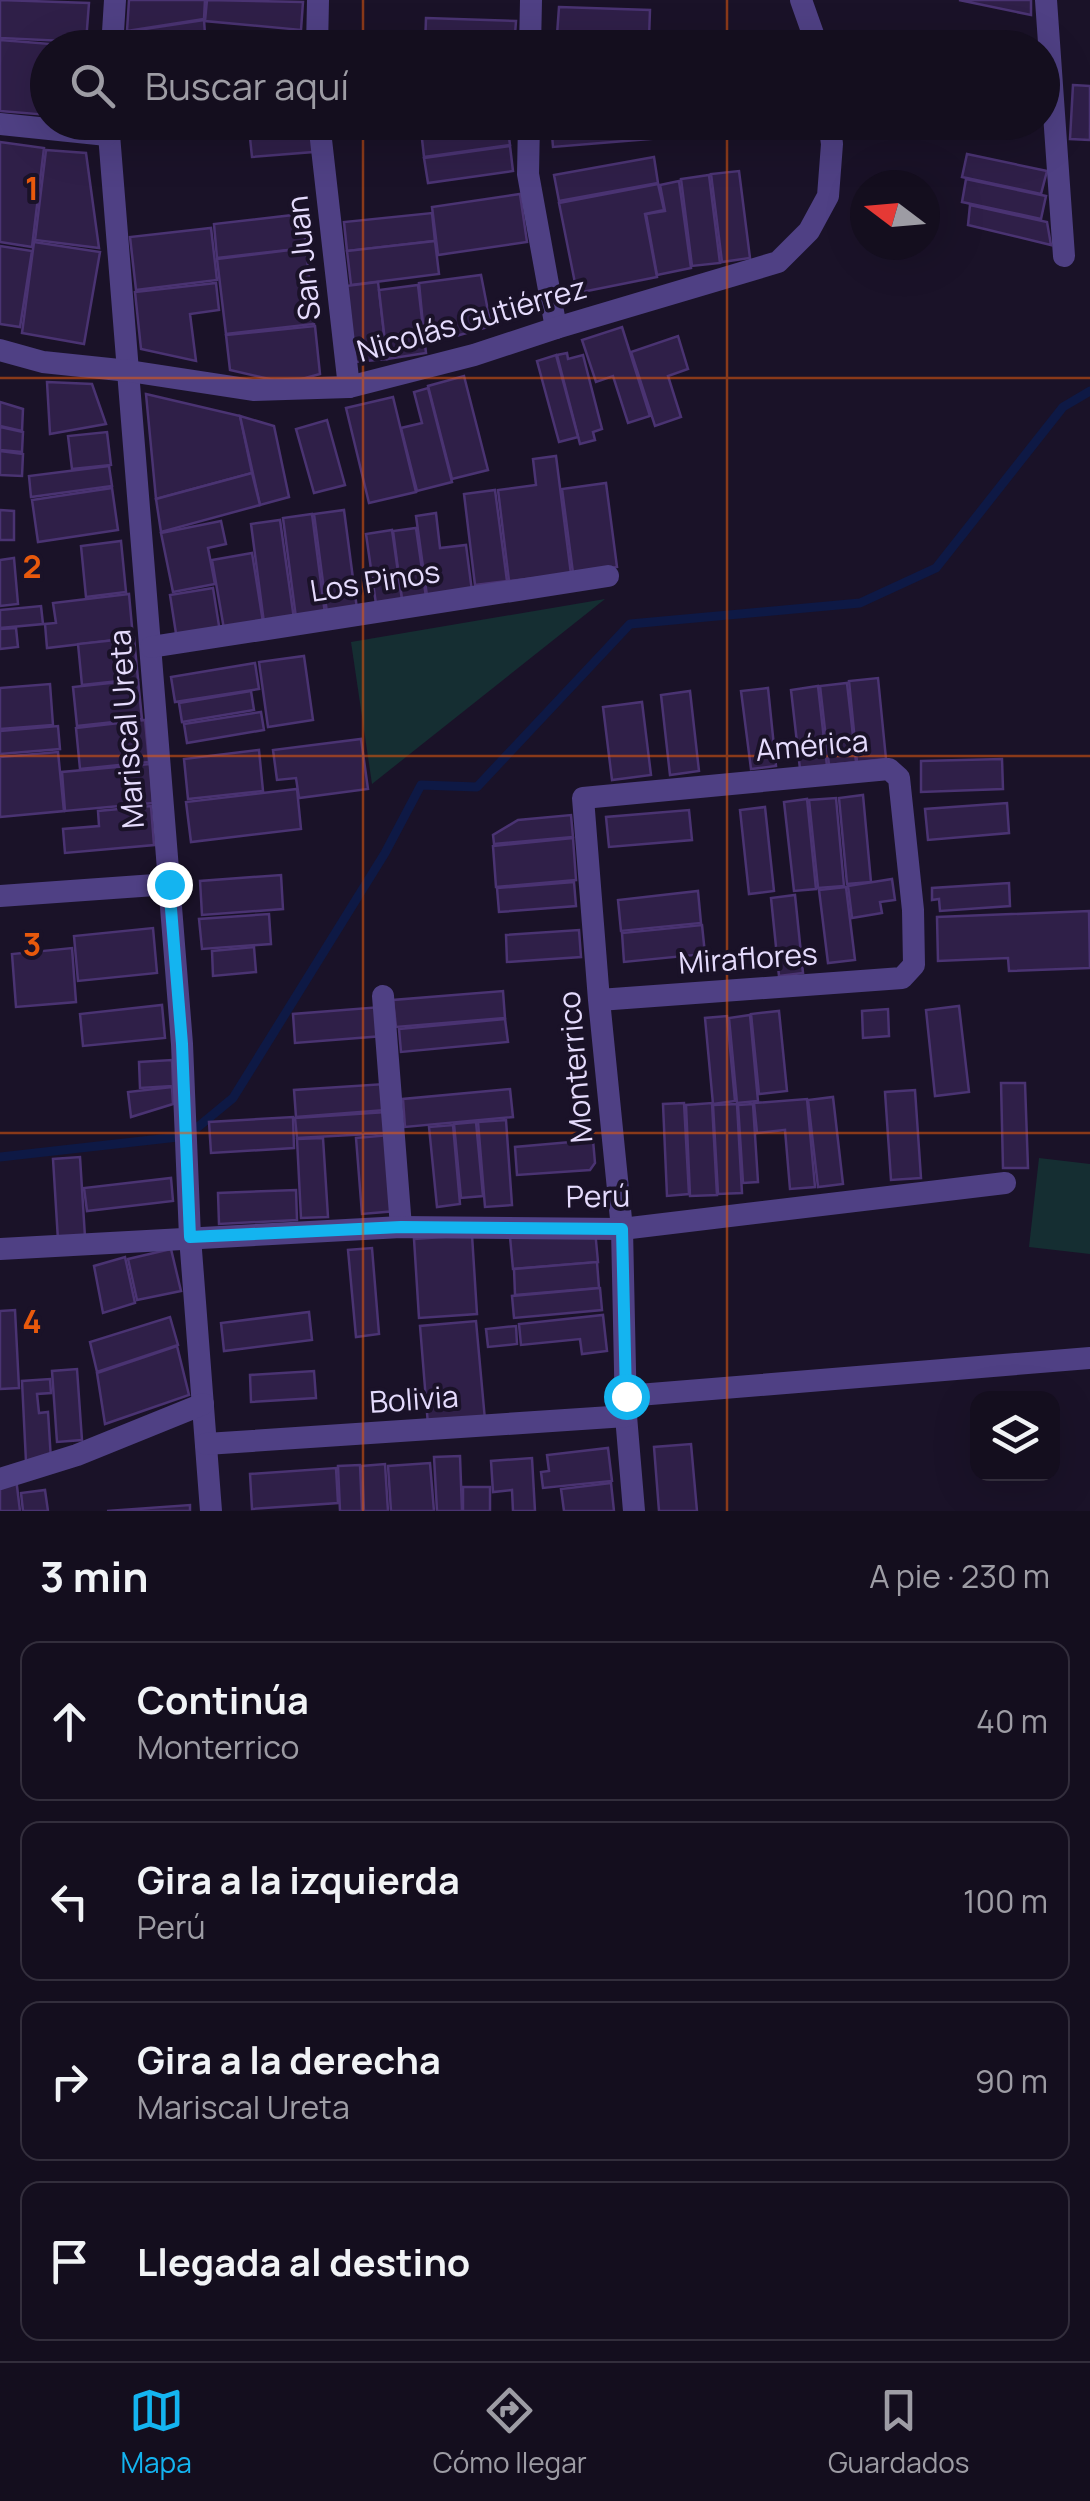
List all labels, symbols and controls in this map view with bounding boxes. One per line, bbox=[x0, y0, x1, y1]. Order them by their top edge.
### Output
search box bbox=[30, 30, 1060, 140]
icon: search bbox=[65, 58, 120, 113]
text: Buscar aquí bbox=[145, 59, 349, 111]
text: 1 bbox=[25, 166, 39, 210]
north arrow bbox=[850, 170, 940, 260]
street label: San Juan bbox=[276, 194, 329, 323]
street label: Nicolás Gutiérrez bbox=[352, 266, 591, 371]
text: 2 bbox=[22, 544, 42, 588]
street label: Los Pinos bbox=[307, 550, 443, 611]
street label: Mariscal Ureta bbox=[98, 628, 153, 830]
street label: América bbox=[754, 719, 870, 770]
route end bbox=[147, 862, 193, 908]
text: 3 bbox=[23, 922, 41, 966]
street label: Miraflores bbox=[677, 932, 819, 983]
street label: Monterrico bbox=[547, 989, 602, 1145]
street label: Perú bbox=[566, 1174, 630, 1217]
text: 4 bbox=[22, 1299, 42, 1343]
route start bbox=[604, 1374, 650, 1420]
street label: Bolivia bbox=[368, 1375, 460, 1422]
map controls bbox=[970, 1391, 1060, 1481]
button: layers bbox=[970, 1391, 1060, 1481]
text: 3 min bbox=[40, 1547, 149, 1605]
text: A pie · 230 m bbox=[869, 1554, 1050, 1598]
text: Continúa bbox=[137, 1673, 309, 1725]
icon: ahead bbox=[42, 1694, 97, 1749]
text: 40 m bbox=[976, 1699, 1048, 1743]
text: Monterrico bbox=[137, 1725, 299, 1769]
text: Gira a la izquierda bbox=[137, 1853, 460, 1905]
icon: left bbox=[42, 1874, 97, 1929]
text: 100 m bbox=[963, 1879, 1048, 1923]
text: Perú bbox=[137, 1905, 205, 1949]
text: Gira a la derecha bbox=[137, 2033, 441, 2085]
icon: right bbox=[42, 2054, 97, 2109]
text: 90 m bbox=[975, 2059, 1048, 2103]
text: Mariscal Ureta bbox=[137, 2085, 350, 2129]
icon: arrive bbox=[42, 2234, 97, 2289]
text: Llegada al destino bbox=[137, 2235, 470, 2287]
tab: Mapa bbox=[121, 2383, 192, 2481]
tab: Cómo llegar bbox=[433, 2383, 587, 2481]
tab: Guardados bbox=[828, 2383, 969, 2481]

